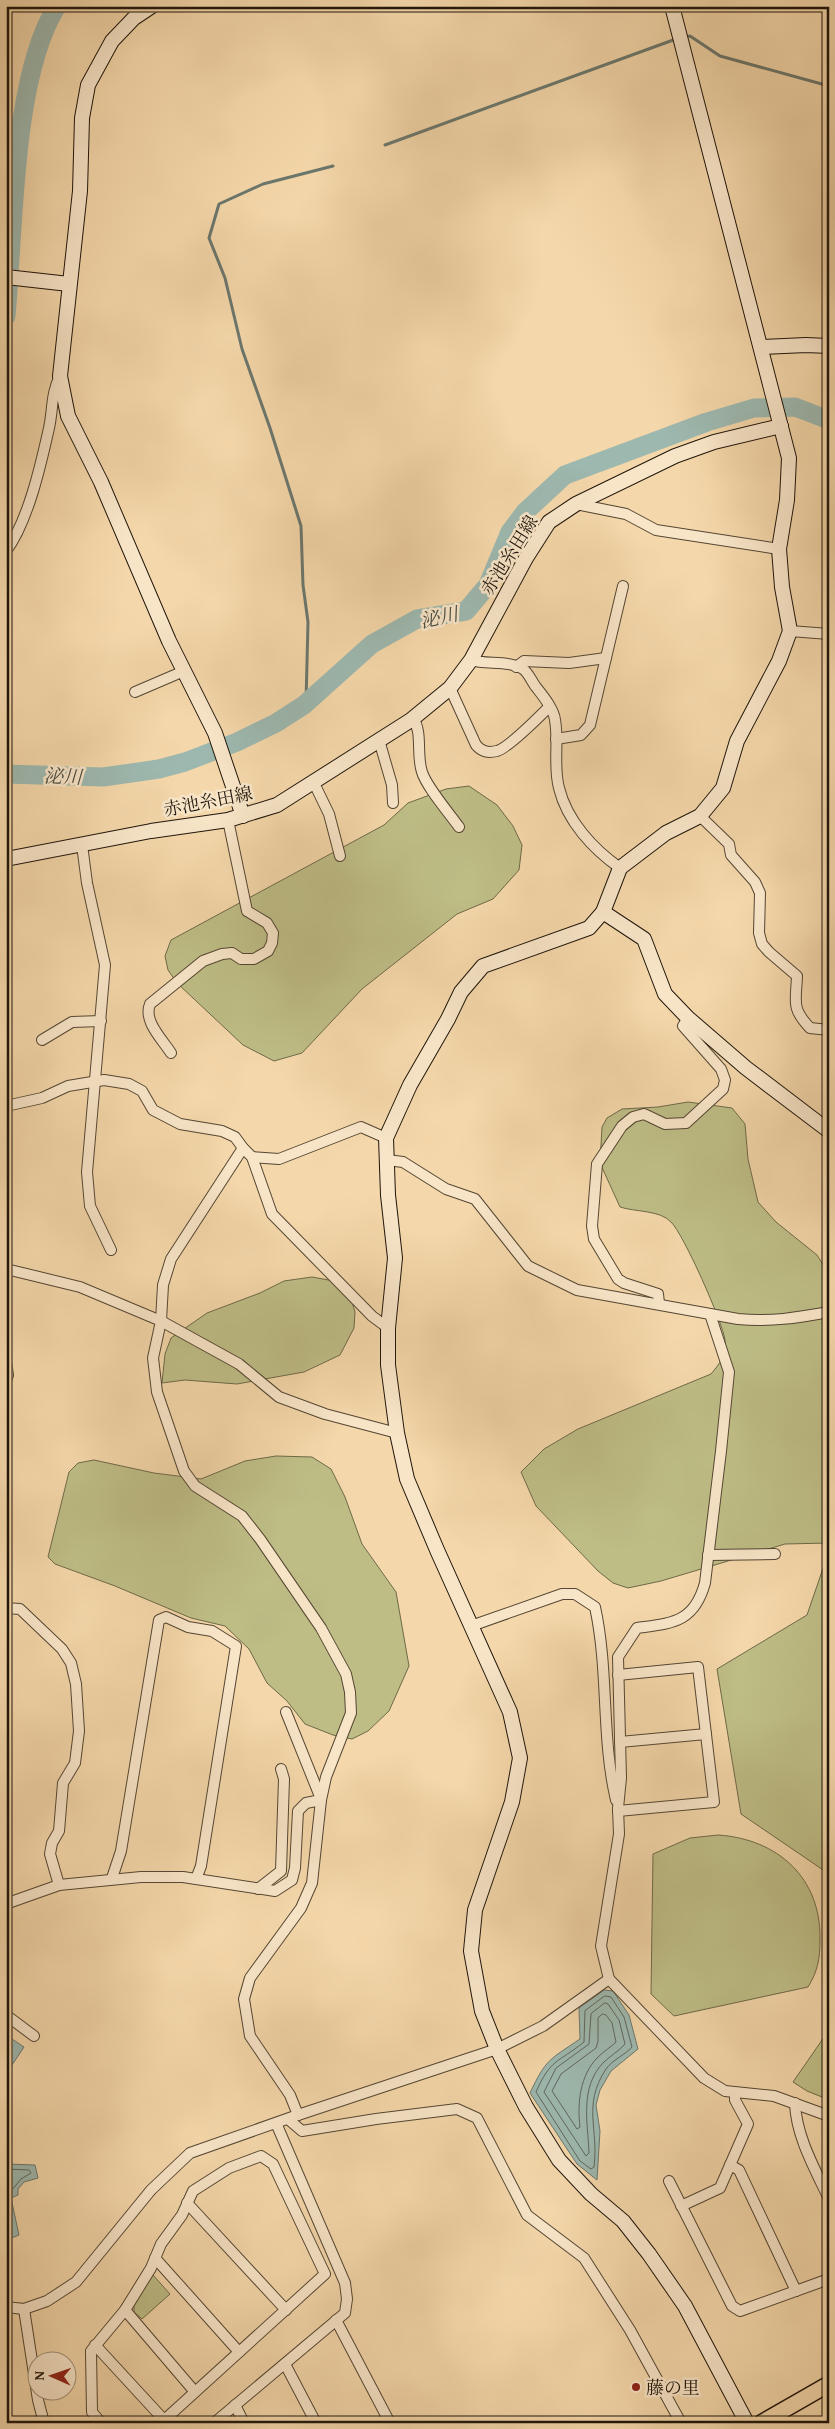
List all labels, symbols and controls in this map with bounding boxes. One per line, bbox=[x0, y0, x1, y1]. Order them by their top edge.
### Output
street label: 赤池糸田線 bbox=[474, 510, 544, 600]
water label: 泌川 bbox=[417, 599, 462, 635]
water label: 泌川 bbox=[44, 761, 84, 791]
street label: 赤池糸田線 bbox=[161, 779, 255, 823]
north arrow bbox=[28, 2352, 78, 2402]
text: N bbox=[29, 2370, 49, 2381]
place label: 藤の里 bbox=[646, 2374, 700, 2401]
marker: 藤の里 bbox=[630, 2381, 642, 2393]

